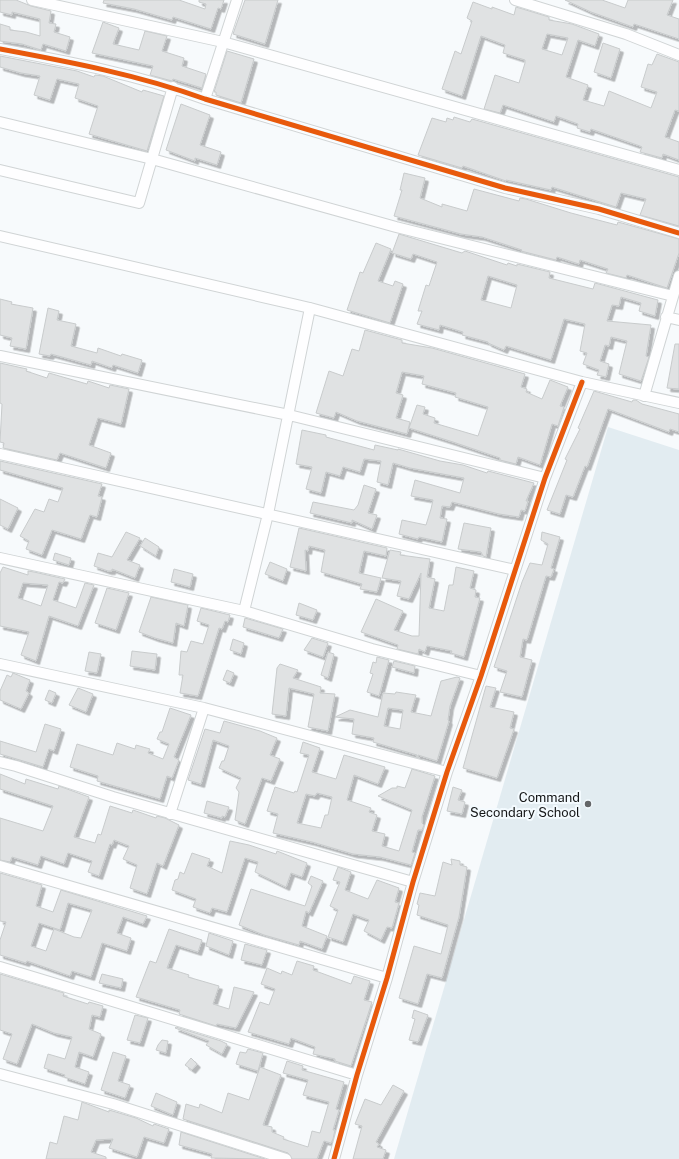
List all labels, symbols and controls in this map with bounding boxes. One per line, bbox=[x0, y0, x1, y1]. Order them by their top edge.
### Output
place label: Command Secondary School bbox=[470, 790, 580, 820]
marker: Command Secondary School bbox=[583, 799, 593, 809]

